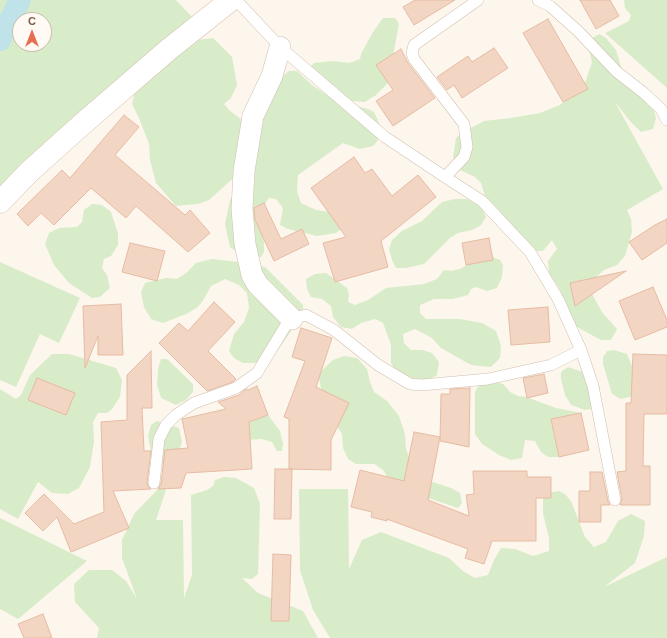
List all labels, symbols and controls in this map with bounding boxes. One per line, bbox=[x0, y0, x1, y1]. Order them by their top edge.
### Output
north arrow bbox=[12, 12, 52, 52]
text: С bbox=[28, 14, 36, 27]

